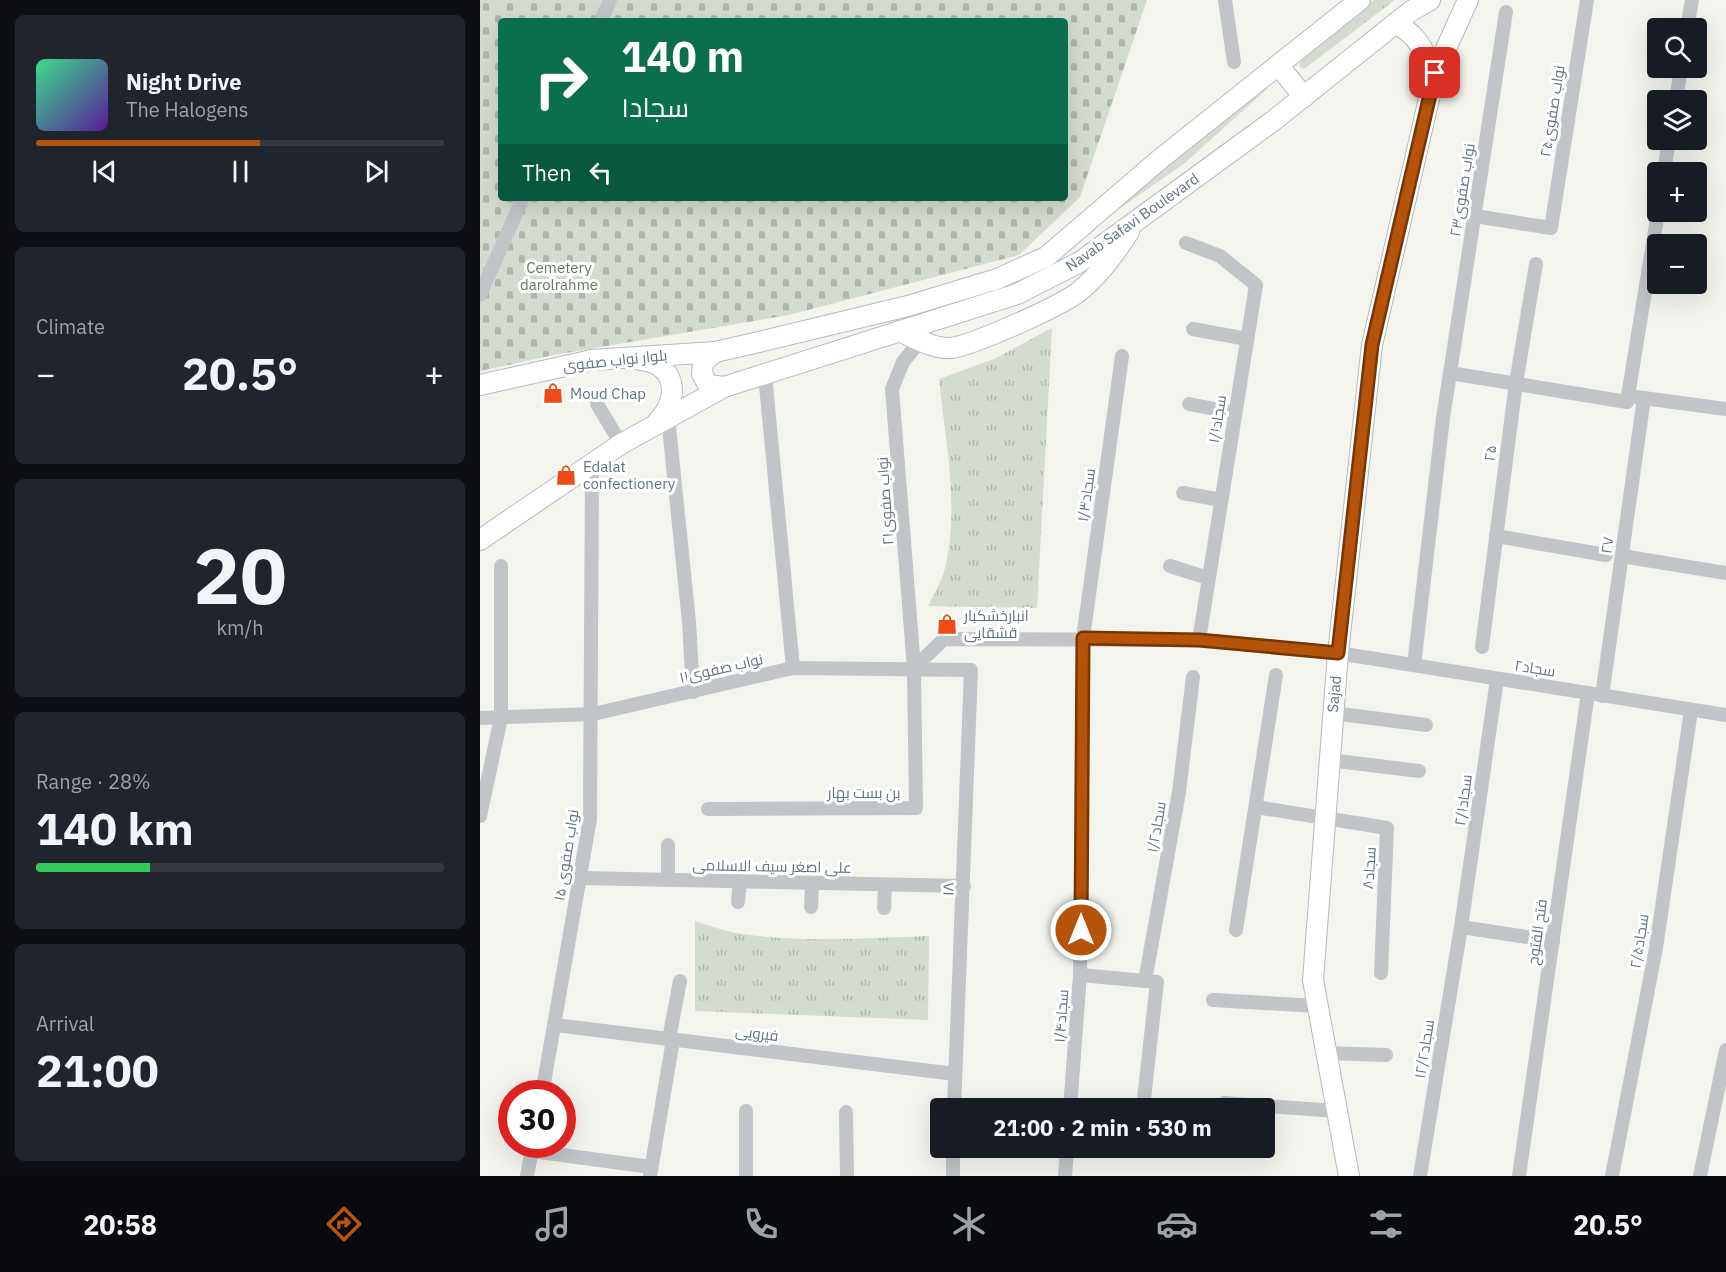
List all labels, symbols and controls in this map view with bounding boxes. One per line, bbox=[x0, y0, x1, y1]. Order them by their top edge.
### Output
map controls bbox=[1647, 18, 1707, 294]
button: search bbox=[1647, 18, 1707, 78]
text: 140 m bbox=[621, 29, 744, 84]
icon: right bbox=[522, 42, 600, 120]
pin bbox=[1409, 47, 1460, 98]
icon: arrive bbox=[1418, 56, 1451, 89]
street label: ۲۵نواب صفوی bbox=[1535, 64, 1570, 158]
text: Night Drive bbox=[126, 67, 242, 96]
text: ۱سجاد bbox=[621, 89, 689, 124]
button: layers bbox=[1647, 90, 1707, 150]
text: The Halogens bbox=[126, 96, 248, 123]
street label: ۲۳نواب صفوی bbox=[1445, 142, 1480, 238]
icon: previous bbox=[88, 155, 121, 188]
icon: pause bbox=[224, 155, 257, 188]
icon: next bbox=[360, 155, 393, 188]
icon: left bbox=[584, 156, 617, 189]
text: Then bbox=[522, 158, 572, 187]
button: + bbox=[1647, 162, 1707, 222]
street label: Navab Safavi Boulevard bbox=[1062, 169, 1202, 275]
button: − bbox=[1647, 234, 1707, 294]
park label: Cemetery darolrahme bbox=[520, 258, 598, 294]
text: Climate bbox=[36, 313, 105, 340]
text: 20.5° bbox=[182, 344, 298, 402]
street label: بلوار نواب صفوی bbox=[562, 345, 668, 376]
text: − bbox=[36, 352, 56, 395]
text: + bbox=[424, 352, 444, 395]
shop icon: Moud Chap bbox=[541, 381, 565, 405]
place label: Moud Chap bbox=[570, 384, 646, 403]
street label: ۱/۱سجاد bbox=[1204, 394, 1230, 444]
street label: ۲۵ bbox=[1480, 444, 1500, 462]
street label: ۲۱نواب صفوی bbox=[872, 456, 899, 546]
place label: Edalat confectionery bbox=[583, 457, 676, 493]
shop icon: Edalat confectionery bbox=[554, 463, 578, 487]
street label: ۱/۳سجاد bbox=[1073, 467, 1099, 523]
text: 20 bbox=[193, 524, 287, 625]
street label: ۲۷ bbox=[1596, 535, 1618, 555]
place label: انبارخشکبار قشقایی bbox=[963, 606, 1029, 643]
shop icon: انبارخشکبار قشقایی bbox=[935, 612, 959, 636]
text: km/h bbox=[216, 614, 264, 641]
street label: ۱۱نواب صفوی bbox=[677, 649, 765, 688]
street label: ۲سجاد bbox=[1513, 655, 1557, 681]
street label: Sajad bbox=[1323, 675, 1345, 713]
text: Range · 28% bbox=[36, 768, 151, 795]
street label: ۲/۱سجاد bbox=[1450, 773, 1476, 827]
street label: بن بست بهار bbox=[826, 783, 901, 803]
text: 140 km bbox=[36, 799, 194, 857]
street label: ۱/۲سجاد bbox=[1142, 800, 1170, 854]
street label: نواب صفوی ۱۵ bbox=[549, 808, 584, 902]
street label: ۸سجاد bbox=[1358, 846, 1380, 890]
street label: علی اصغر سیف الاسلامی bbox=[692, 855, 852, 878]
street label: ۱۸ bbox=[938, 882, 958, 896]
position arrow bbox=[1049, 898, 1113, 962]
street label: فتح الفتوح bbox=[1523, 898, 1553, 966]
street label: ۲/۵سجاد bbox=[1625, 912, 1653, 970]
street label: ۱/۴سجاد bbox=[1050, 989, 1072, 1043]
text: Arrival bbox=[36, 1010, 94, 1037]
street label: ۱۲/۲سجاد bbox=[1410, 1018, 1438, 1080]
street label: فیرویی bbox=[734, 1021, 780, 1046]
text: 21:00 bbox=[36, 1041, 159, 1099]
speed limit sign: 30 bbox=[498, 1080, 576, 1158]
text: 21:00 · 2 min · 530 m bbox=[993, 1113, 1212, 1142]
icon: directions bbox=[323, 1203, 365, 1245]
icon: music bbox=[532, 1203, 574, 1245]
icon: phone bbox=[740, 1203, 782, 1245]
icon: climate bbox=[948, 1203, 990, 1245]
icon: car bbox=[1156, 1203, 1198, 1245]
icon: filters bbox=[1365, 1203, 1407, 1245]
text: 20:58 bbox=[83, 1207, 157, 1242]
text: 20.5° bbox=[1573, 1207, 1643, 1242]

